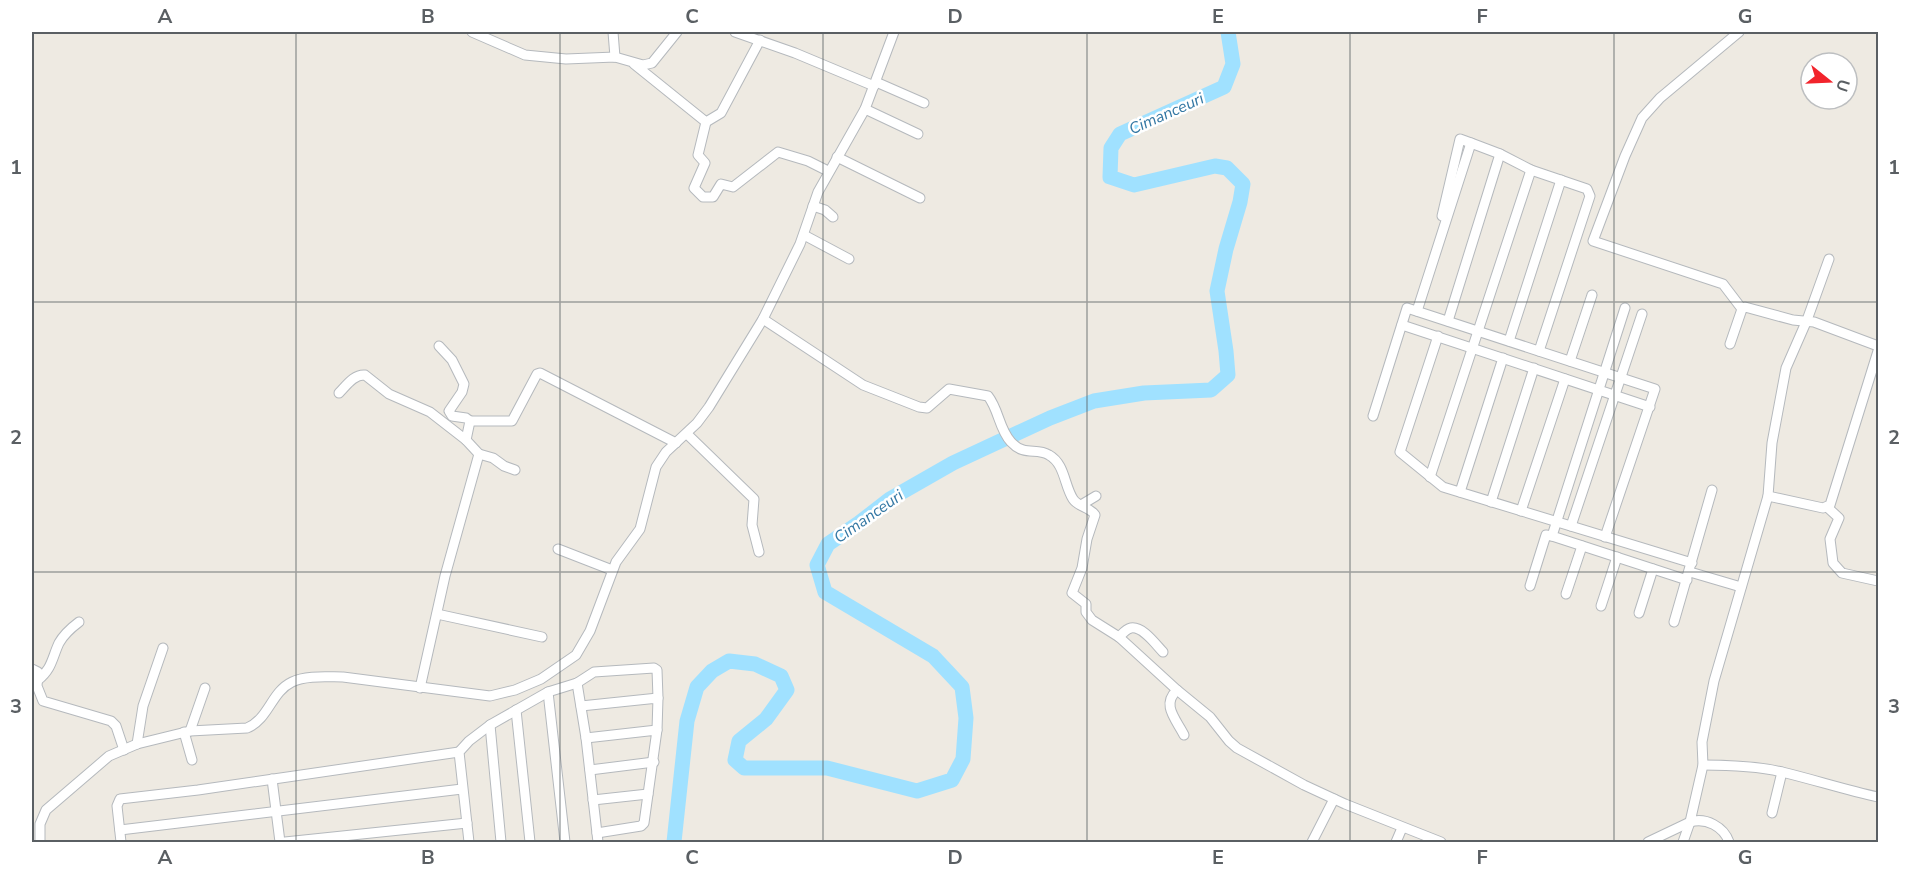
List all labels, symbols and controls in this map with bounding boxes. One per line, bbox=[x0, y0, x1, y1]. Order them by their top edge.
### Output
text: A bbox=[158, 3, 173, 30]
text: B bbox=[421, 3, 435, 30]
text: C bbox=[685, 3, 699, 30]
text: D bbox=[947, 3, 963, 30]
text: E bbox=[1212, 3, 1224, 30]
text: F bbox=[1476, 3, 1488, 30]
text: G bbox=[1738, 3, 1752, 30]
north arrow bbox=[1799, 51, 1859, 111]
text: U bbox=[1830, 76, 1855, 94]
water label: Cimanceuri bbox=[1125, 87, 1208, 140]
text: 1 bbox=[10, 154, 22, 181]
text: 1 bbox=[1888, 154, 1900, 181]
text: 2 bbox=[10, 424, 22, 451]
text: 2 bbox=[1888, 424, 1900, 451]
water label: Cimanceuri bbox=[830, 485, 908, 549]
text: 3 bbox=[10, 693, 22, 720]
text: 3 bbox=[1888, 693, 1900, 720]
text: A bbox=[158, 844, 173, 871]
text: B bbox=[421, 844, 435, 871]
text: C bbox=[685, 844, 699, 871]
text: D bbox=[947, 844, 963, 871]
text: E bbox=[1212, 844, 1224, 871]
text: F bbox=[1476, 844, 1488, 871]
text: G bbox=[1738, 844, 1752, 871]

